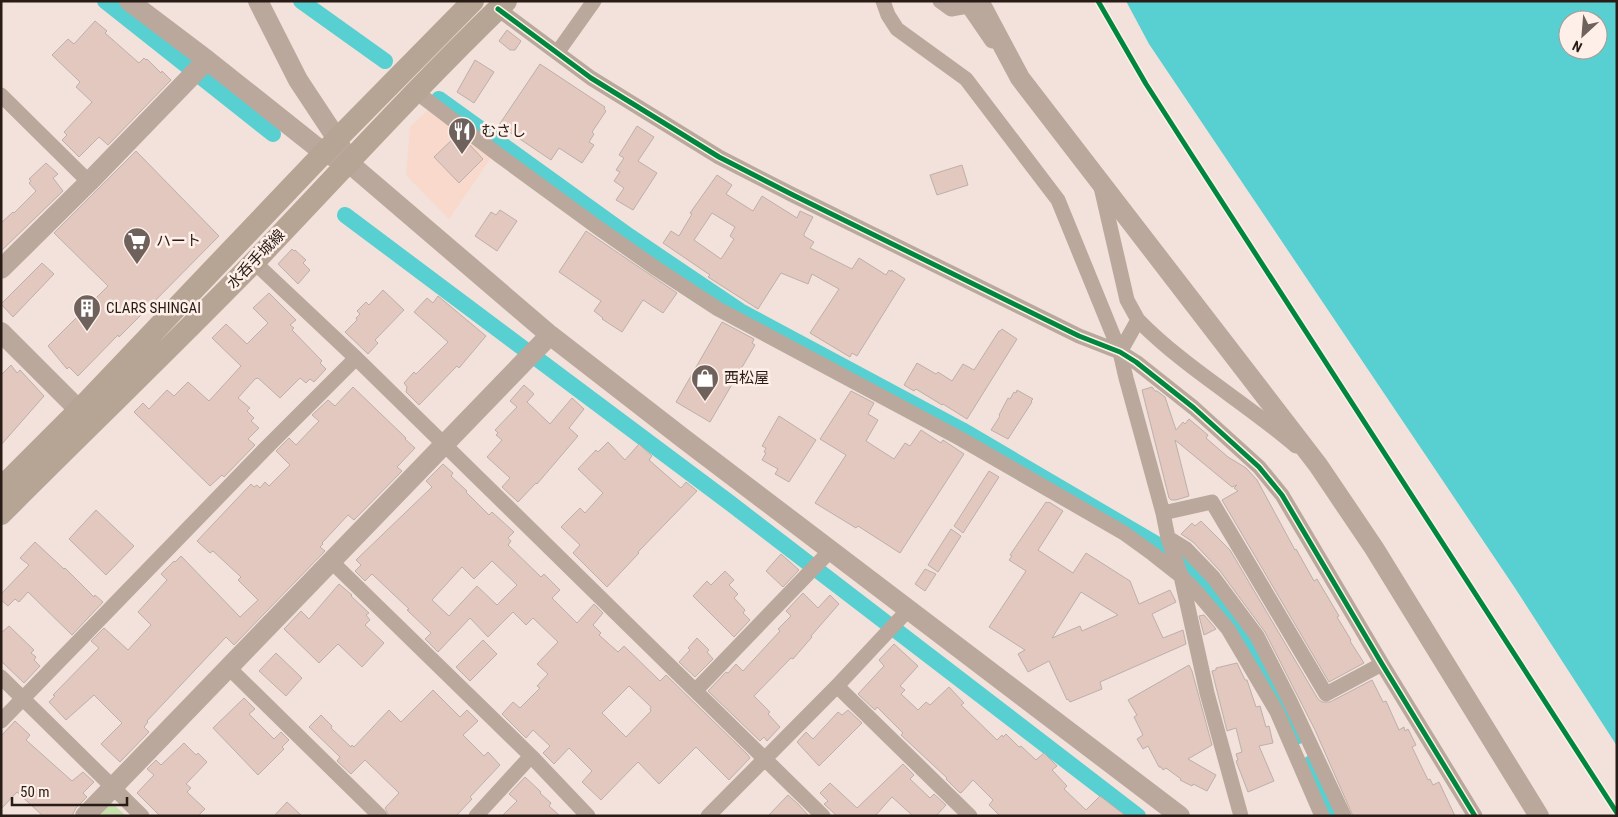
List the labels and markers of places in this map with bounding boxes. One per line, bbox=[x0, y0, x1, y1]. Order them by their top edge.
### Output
restaurant icon: むさし bbox=[447, 116, 477, 155]
place label: むさし bbox=[481, 122, 526, 140]
supermarket icon: ハート bbox=[122, 226, 152, 265]
place label: ハート bbox=[156, 232, 201, 250]
building icon: CLARS SHINGAI bbox=[72, 293, 102, 332]
place label: CLARS SHINGAI bbox=[106, 299, 201, 317]
shop icon: 西松屋 bbox=[690, 363, 720, 402]
place label: 西松屋 bbox=[724, 369, 769, 387]

